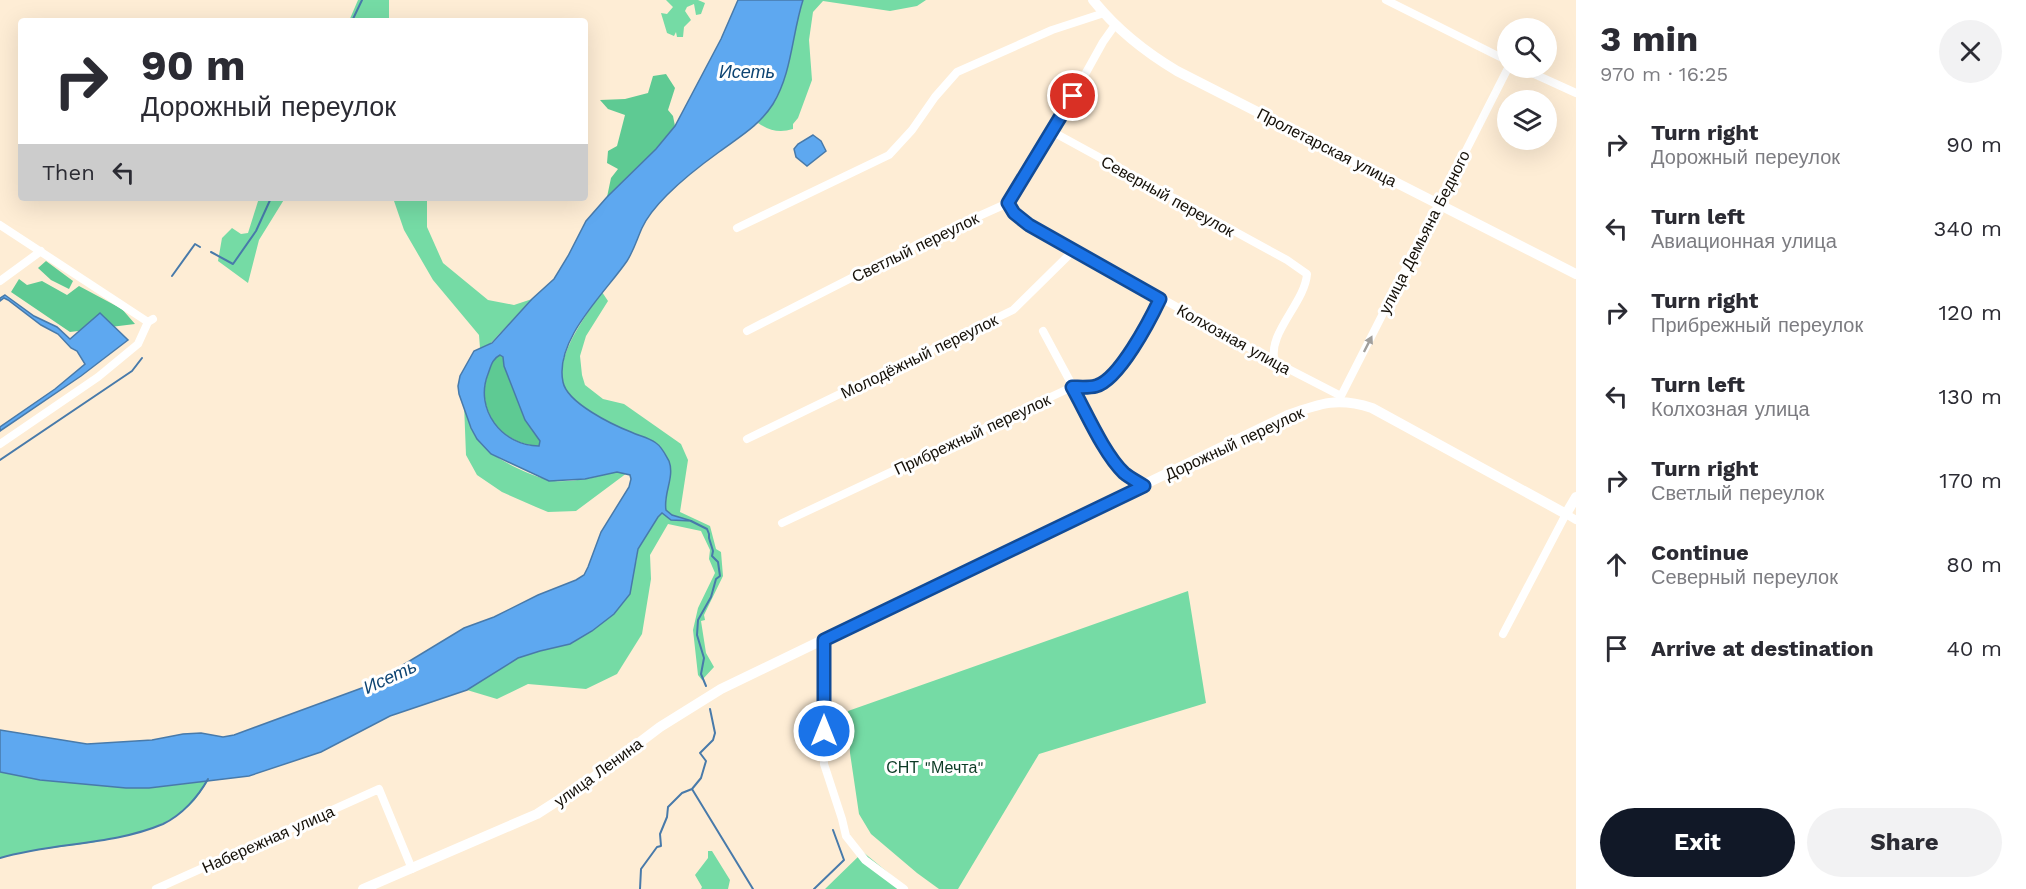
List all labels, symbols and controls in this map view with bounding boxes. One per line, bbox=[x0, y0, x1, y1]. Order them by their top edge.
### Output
map controls bbox=[1497, 18, 1557, 150]
button: search bbox=[1497, 18, 1557, 78]
text: 3 min bbox=[1600, 18, 1698, 60]
button: close bbox=[1939, 20, 2002, 83]
text: 90 m bbox=[141, 41, 245, 90]
icon: right bbox=[42, 42, 120, 120]
water label: Исеть bbox=[719, 61, 775, 82]
text: 970 m · 16:25 bbox=[1600, 62, 1728, 86]
pin bbox=[1047, 70, 1098, 121]
icon: arrive bbox=[1056, 79, 1089, 112]
button: layers bbox=[1497, 90, 1557, 150]
text: Дорожный переулок bbox=[141, 91, 396, 123]
street label: Пролетарская улица bbox=[1254, 104, 1400, 191]
text: Turn right bbox=[1651, 120, 1758, 145]
icon: right bbox=[1600, 128, 1633, 161]
text: 90 m bbox=[1946, 132, 2002, 157]
text: Дорожный переулок bbox=[1651, 145, 1840, 169]
street label: улица Демьяна Бедного bbox=[1375, 147, 1474, 317]
street label: Северный переулок bbox=[1098, 152, 1239, 241]
icon: left bbox=[107, 156, 140, 189]
text: Then bbox=[42, 160, 95, 185]
text: Turn left bbox=[1651, 204, 1745, 229]
street label: Светлый переулок bbox=[849, 208, 983, 286]
icon: left bbox=[1600, 212, 1633, 245]
text: 340 m bbox=[1934, 216, 2002, 241]
text: Авиационная улица bbox=[1651, 229, 1837, 253]
text: Turn right bbox=[1651, 288, 1758, 313]
icon: right bbox=[1600, 296, 1633, 329]
street label: Колхозная улица bbox=[1174, 300, 1294, 379]
text: 120 m bbox=[1938, 300, 2002, 325]
street label: Молодёжный переулок bbox=[838, 310, 1002, 403]
text: Прибрежный переулок bbox=[1651, 313, 1863, 337]
one-way arrow bbox=[1363, 335, 1372, 352]
text: Turn left bbox=[1651, 372, 1745, 397]
icon: left bbox=[1600, 380, 1633, 413]
text: 130 m bbox=[1938, 384, 2002, 409]
street label: Прибрежный переулок bbox=[891, 390, 1054, 479]
text: Колхозная улица bbox=[1651, 397, 1810, 421]
street label: Дорожный переулок bbox=[1162, 402, 1308, 484]
text: Turn right bbox=[1651, 456, 1758, 481]
icon: right bbox=[1600, 464, 1633, 497]
text: 170 m bbox=[1939, 468, 2002, 493]
text: Светлый переулок bbox=[1651, 481, 1824, 505]
text: Continue bbox=[1651, 540, 1749, 565]
icon: ahead bbox=[1600, 548, 1633, 581]
text: 80 m bbox=[1946, 552, 2002, 577]
text: Северный переулок bbox=[1651, 565, 1838, 589]
icon: arrive bbox=[1600, 632, 1633, 665]
text: Arrive at destination bbox=[1651, 636, 1874, 661]
text: 40 m bbox=[1946, 636, 2002, 661]
water label: Исеть bbox=[360, 655, 420, 698]
position arrow bbox=[792, 699, 856, 763]
street label: улица Ленина bbox=[550, 734, 646, 811]
park label: СНТ "Мечта" bbox=[886, 758, 984, 777]
street label: Набережная улица bbox=[199, 802, 337, 877]
button: Exit bbox=[1600, 808, 1795, 877]
button: Share bbox=[1807, 808, 2002, 877]

